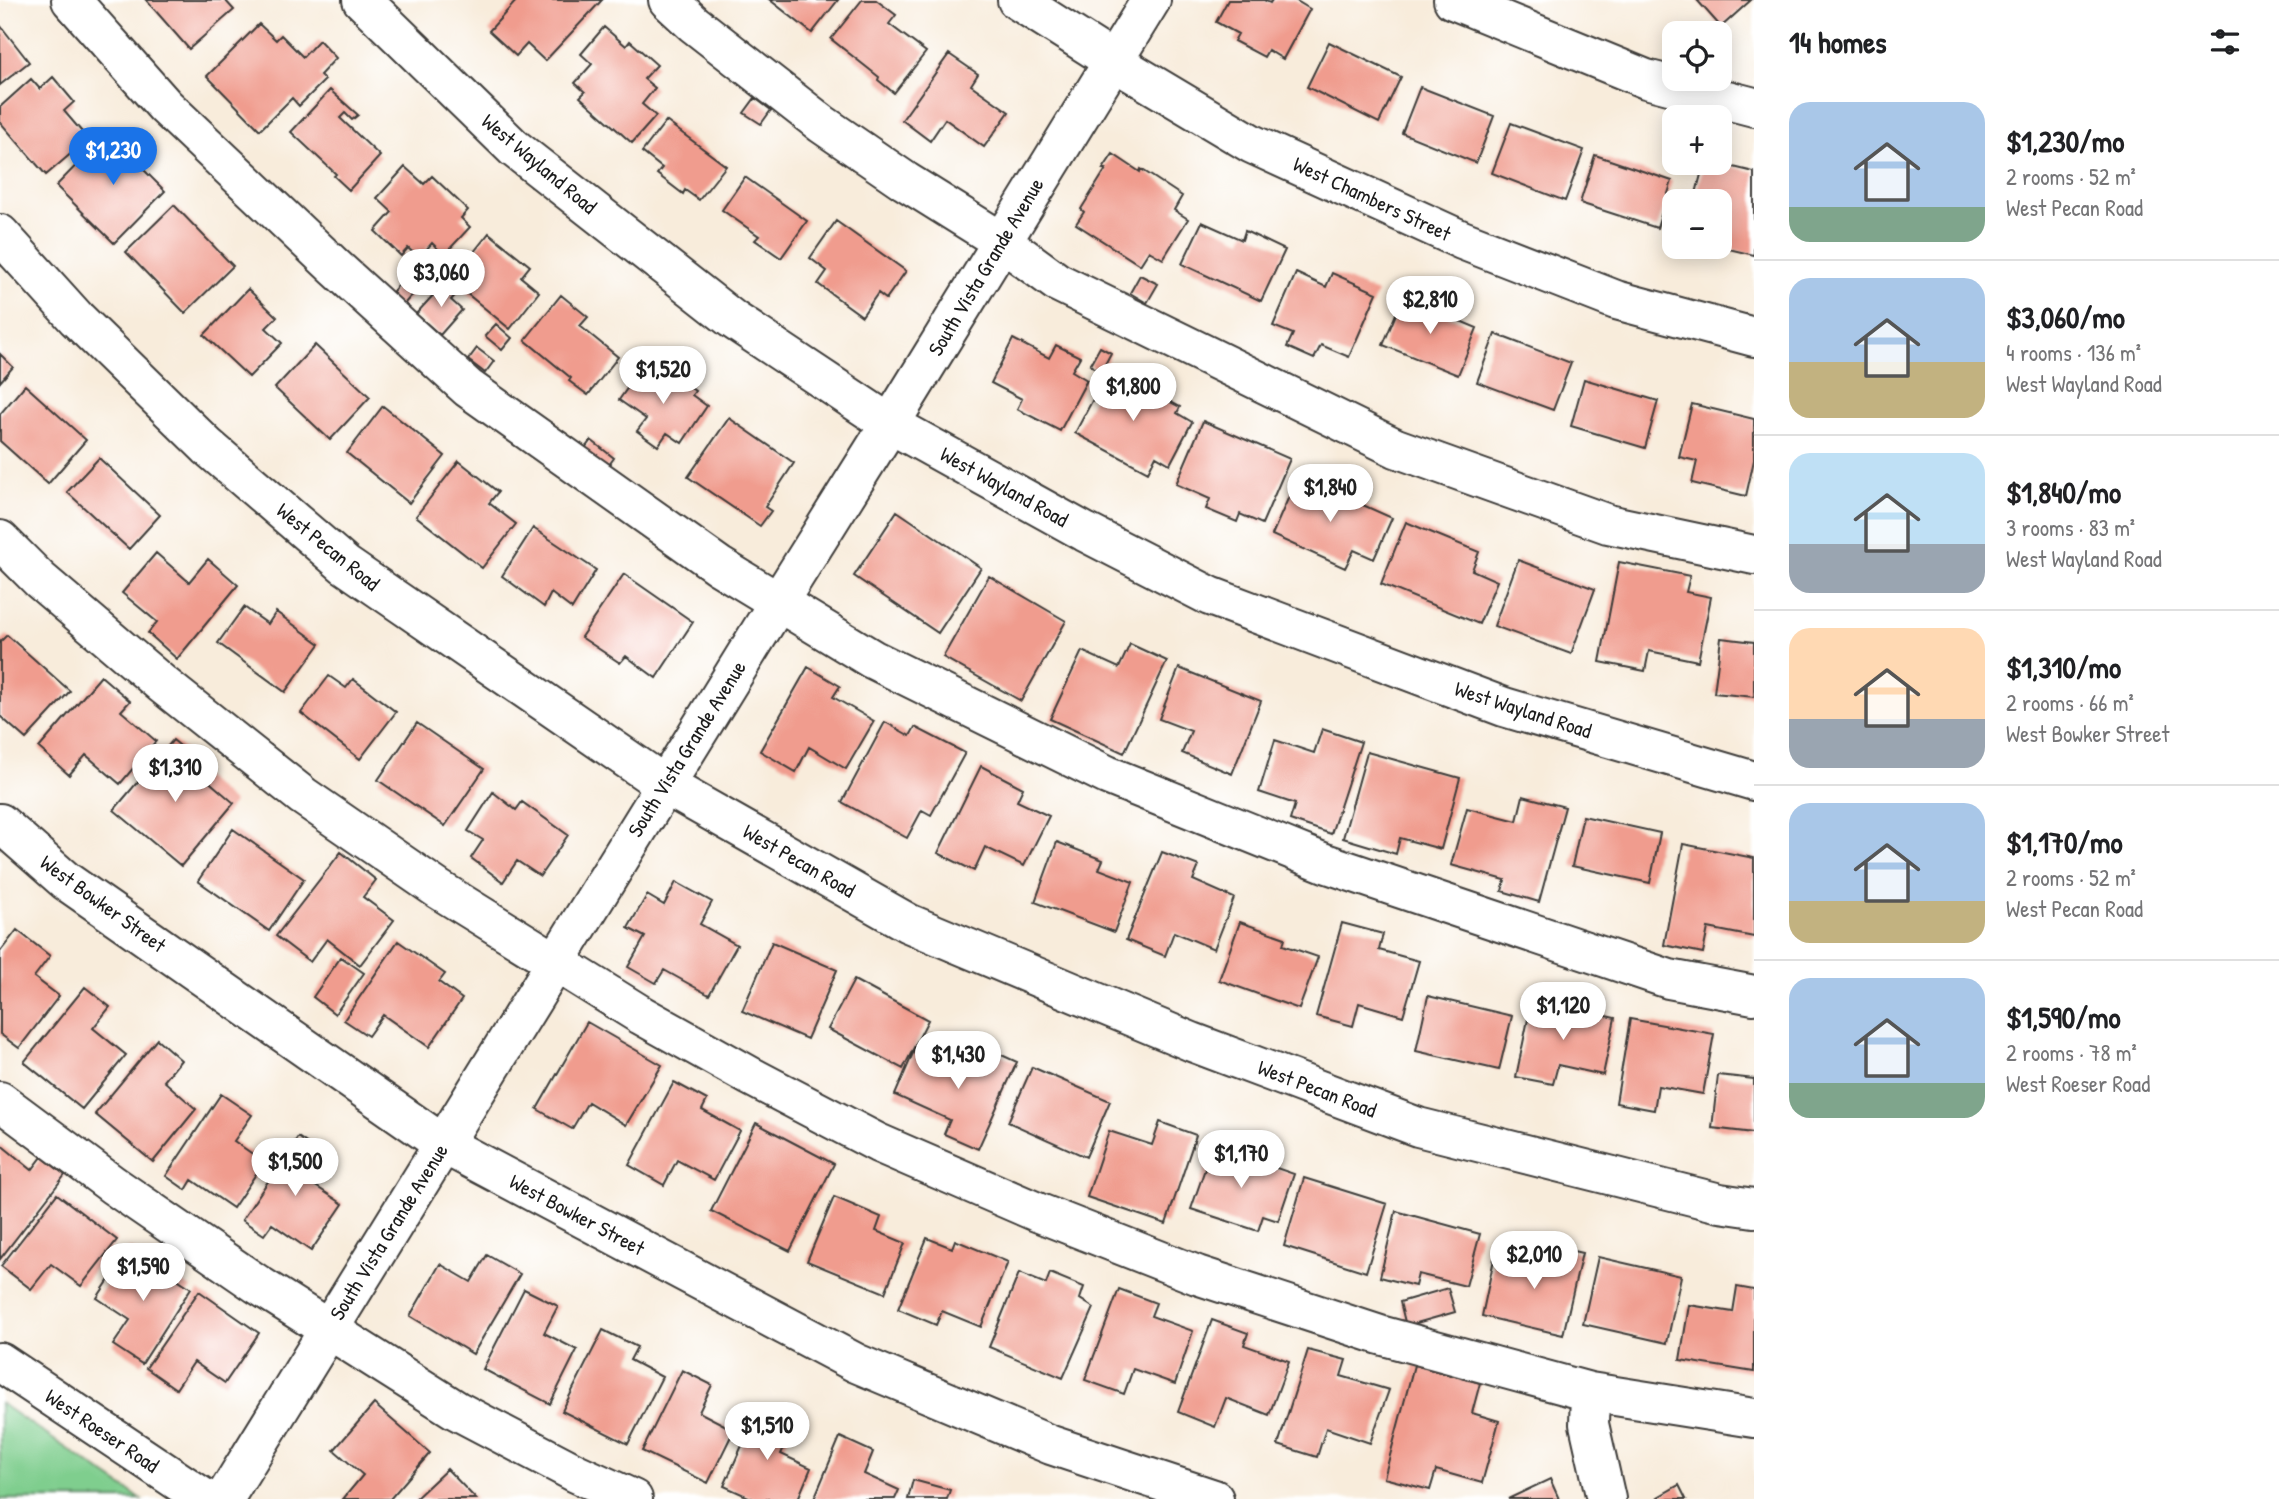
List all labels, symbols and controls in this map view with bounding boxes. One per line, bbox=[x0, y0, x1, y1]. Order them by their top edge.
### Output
map controls bbox=[1662, 21, 1732, 259]
button: locate bbox=[1662, 21, 1732, 91]
text: 14 homes bbox=[1789, 22, 1887, 62]
icon: filters bbox=[2206, 23, 2244, 61]
button: + bbox=[1662, 105, 1732, 175]
street label: West Wayland Road bbox=[476, 107, 603, 220]
text: $1,230/mo bbox=[2006, 121, 2124, 161]
pin: $1,230 bbox=[56, 128, 170, 187]
icon: home bbox=[1845, 130, 1929, 214]
text: $1,230 bbox=[85, 134, 141, 165]
street label: West Chambers Street bbox=[1289, 149, 1457, 248]
text: 2 rooms · 52 m² bbox=[2006, 161, 2136, 192]
street label: South Vista Grande Avenue bbox=[921, 172, 1050, 361]
button: − bbox=[1662, 189, 1732, 259]
text: West Pecan Road bbox=[2006, 192, 2143, 223]
pin: $3,060 bbox=[384, 250, 498, 309]
text: $3,060 bbox=[413, 256, 469, 287]
pin: $2,810 bbox=[1373, 276, 1487, 336]
text: $2,810 bbox=[1402, 283, 1458, 314]
text: $3,060/mo bbox=[2006, 297, 2125, 337]
icon: home bbox=[1845, 306, 1929, 390]
text: 4 rooms · 136 m² bbox=[2006, 337, 2141, 368]
pin: $1,520 bbox=[606, 346, 720, 406]
text: $1,520 bbox=[635, 353, 691, 384]
pin: $1,800 bbox=[1076, 364, 1190, 423]
text: West Wayland Road bbox=[2006, 368, 2162, 399]
text: $1,800 bbox=[1105, 370, 1161, 401]
street label: West Wayland Road bbox=[935, 439, 1073, 534]
pin: $1,840 bbox=[1273, 464, 1387, 524]
text: $1,840 bbox=[1303, 471, 1357, 502]
text: $1,840/mo bbox=[2006, 472, 2121, 512]
icon: home bbox=[1845, 481, 1929, 565]
street label: West Pecan Road bbox=[271, 496, 386, 597]
text: 3 rooms · 83 m² bbox=[2006, 512, 2135, 543]
text: West Wayland Road bbox=[2006, 543, 2162, 574]
text: $1,310/mo bbox=[2006, 647, 2121, 687]
street label: South Vista Grande Avenue bbox=[621, 655, 753, 842]
icon: home bbox=[1845, 656, 1929, 740]
street label: West Wayland Road bbox=[1451, 674, 1595, 745]
text: 2 rooms · 66 m² bbox=[2006, 687, 2134, 718]
text: West Bowker Street bbox=[2006, 718, 2169, 749]
pin: $1,310 bbox=[118, 744, 232, 804]
text: $1,310 bbox=[148, 751, 202, 782]
street label: West Pecan Road bbox=[738, 817, 861, 904]
text: $1,170/mo bbox=[2006, 822, 2123, 862]
icon: home bbox=[1845, 831, 1929, 915]
street label: West Bowker Street bbox=[34, 848, 173, 960]
text: 2 rooms · 52 m² bbox=[2006, 862, 2136, 893]
text: West Pecan Road bbox=[2006, 893, 2143, 924]
pin: $1,120 bbox=[1506, 982, 1620, 1042]
text: $1,120 bbox=[1536, 989, 1590, 1020]
text: $1,590/mo bbox=[2006, 997, 2120, 1037]
icon: home bbox=[1845, 1006, 1929, 1090]
pin: $1,430 bbox=[901, 1032, 1015, 1091]
text: 2 rooms · 78 m² bbox=[2006, 1037, 2137, 1068]
text: $1,430 bbox=[931, 1038, 985, 1069]
street label: West Pecan Road bbox=[1254, 1053, 1381, 1124]
text: West Roeser Road bbox=[2006, 1068, 2150, 1099]
pin: $1,170 bbox=[1184, 1130, 1298, 1190]
text: $1,170 bbox=[1214, 1137, 1268, 1168]
pin: $1,500 bbox=[238, 1138, 352, 1198]
street label: South Vista Grande Avenue bbox=[323, 1138, 455, 1325]
text: $1,500 bbox=[268, 1145, 323, 1176]
street label: West Bowker Street bbox=[505, 1167, 651, 1263]
pin: $2,010 bbox=[1477, 1232, 1591, 1291]
text: $2,010 bbox=[1506, 1238, 1562, 1269]
pin: $1,590 bbox=[86, 1244, 200, 1303]
text: $1,590 bbox=[116, 1250, 170, 1281]
street label: West Roeser Road bbox=[40, 1382, 165, 1479]
pin: $1,510 bbox=[710, 1402, 824, 1462]
text: $1,510 bbox=[740, 1409, 794, 1440]

